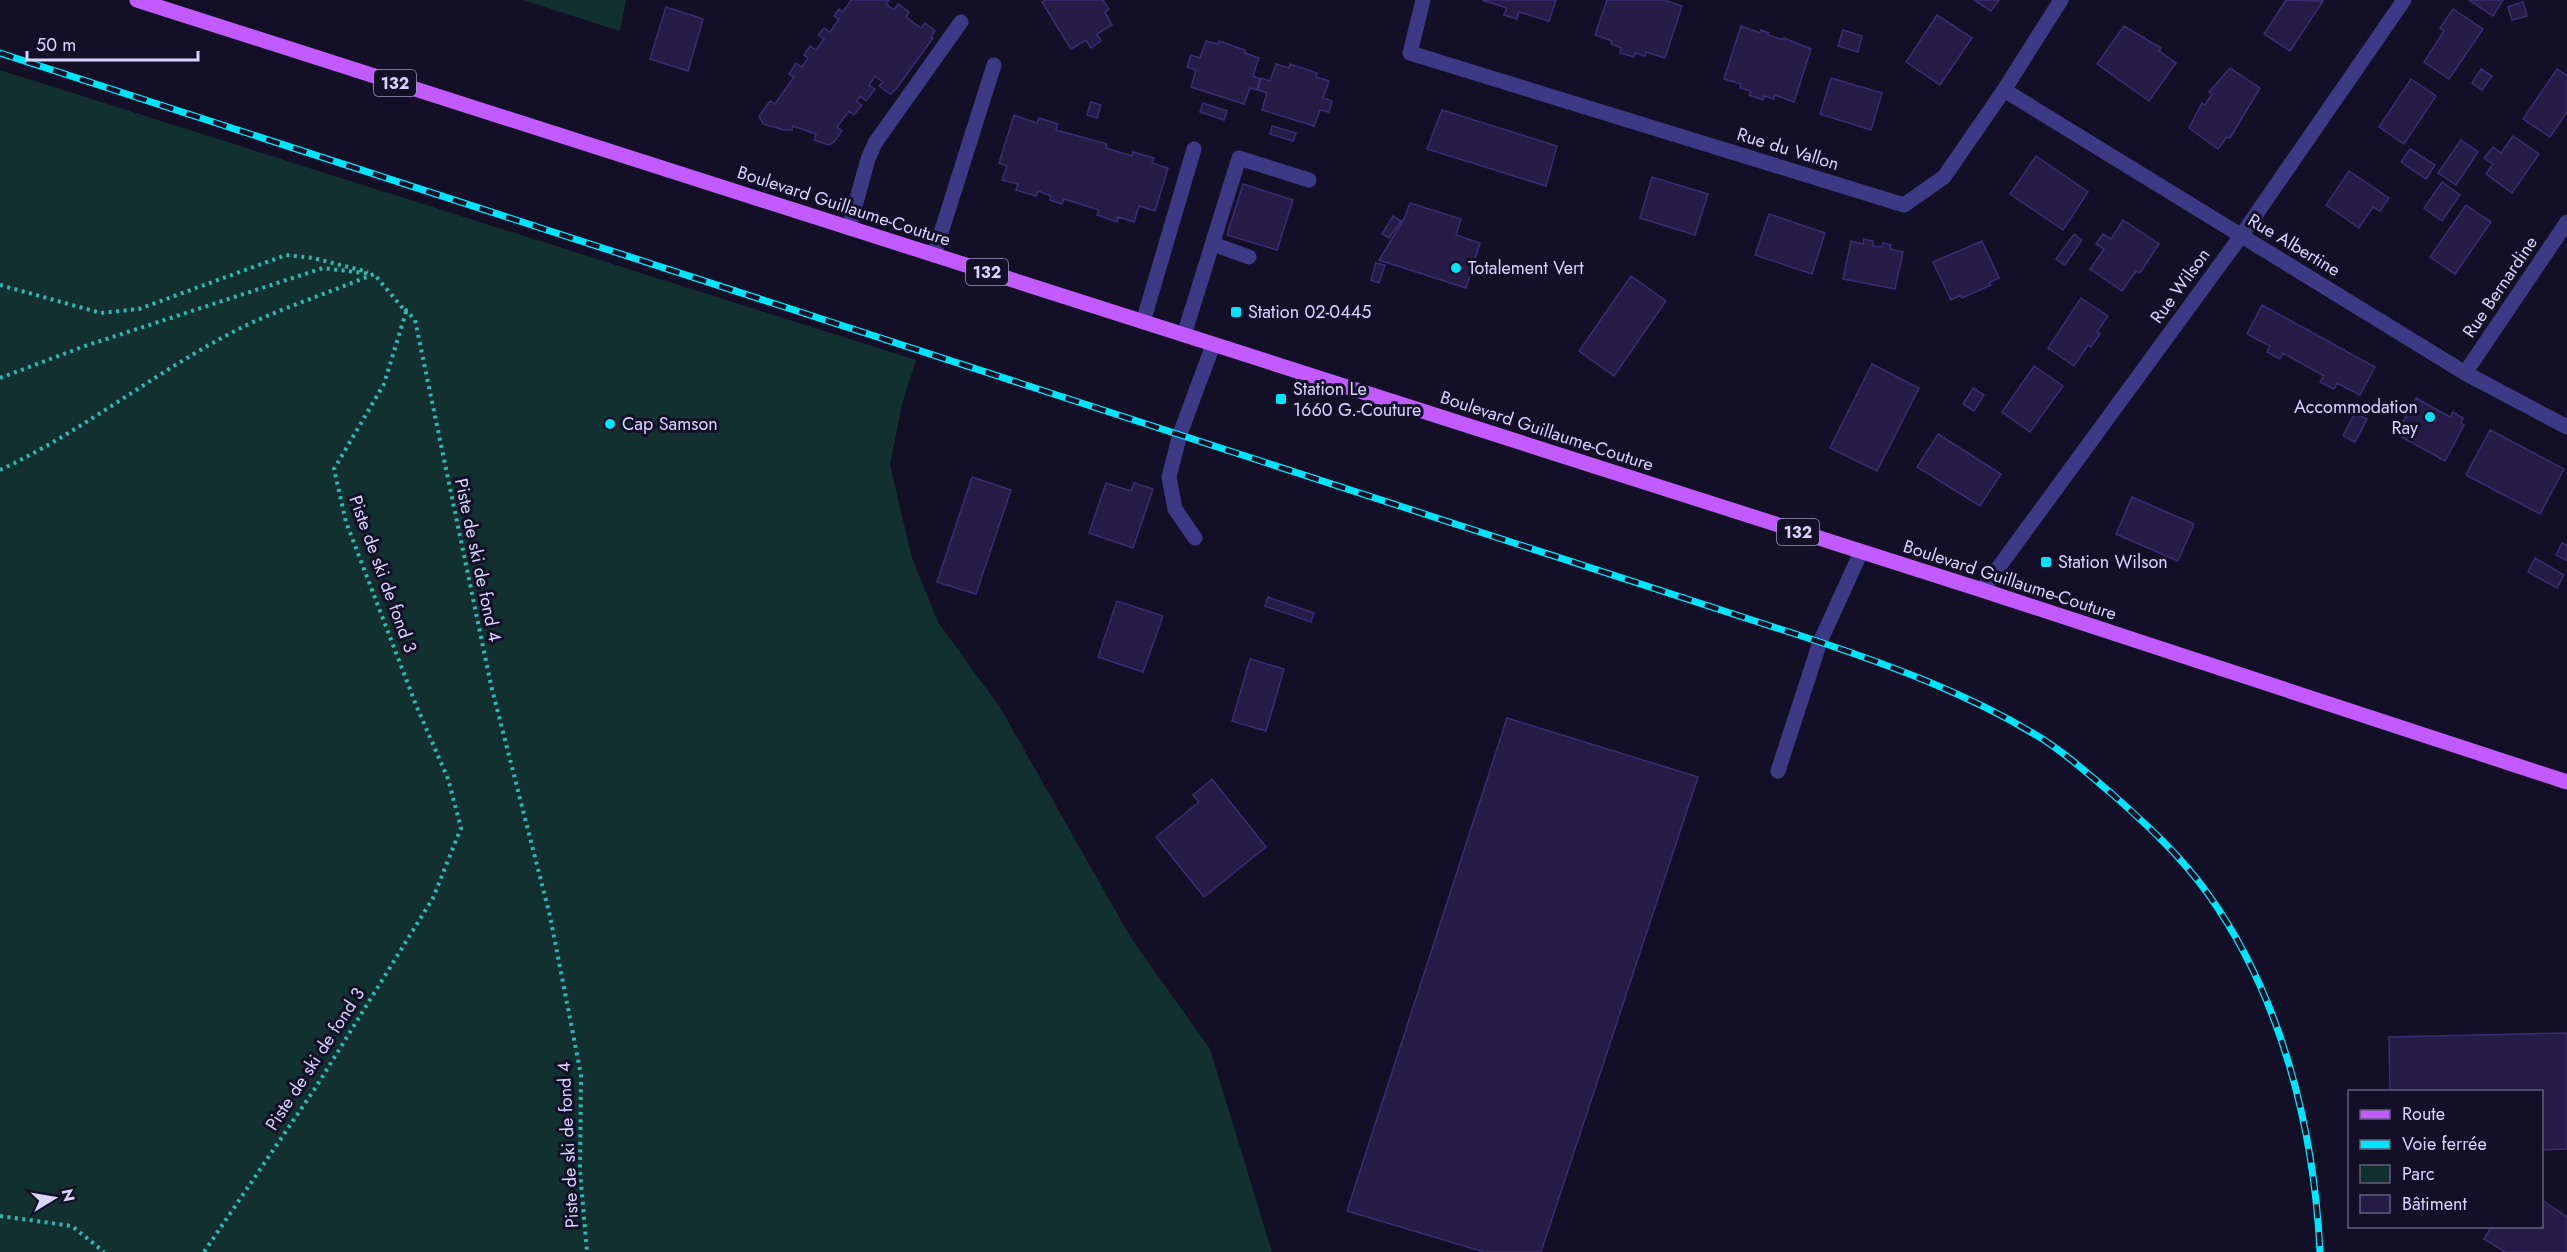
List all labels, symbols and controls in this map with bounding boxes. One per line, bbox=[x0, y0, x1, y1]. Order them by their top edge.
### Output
scale bar bbox=[27, 24, 198, 62]
text: 50 m bbox=[36, 32, 76, 58]
road number: 132 bbox=[374, 70, 416, 96]
street label: Rue du Vallon bbox=[1734, 121, 1842, 177]
street label: Boulevard Guillaume-Couture bbox=[734, 159, 954, 253]
street label: Rue Albertine bbox=[2243, 207, 2345, 283]
street label: Rue Bernardine bbox=[2456, 231, 2544, 343]
street label: Rue Wilson bbox=[2144, 243, 2216, 329]
place label: Totalement Vert bbox=[1468, 255, 1584, 281]
road number: 132 bbox=[966, 259, 1008, 285]
marker: Totalement Vert bbox=[1449, 261, 1463, 275]
place label: Station 02-0445 bbox=[1248, 299, 1371, 325]
marker: Station 02-0445 bbox=[1229, 305, 1243, 319]
place label: Station Le 1660 G.-Couture bbox=[1293, 376, 1421, 423]
street label: Boulevard Guillaume-Couture bbox=[1437, 384, 1657, 478]
marker: Station Le 1660 G.-Couture bbox=[1274, 392, 1288, 406]
place label: Accommodation Ray bbox=[2294, 394, 2418, 441]
marker: Accommodation Ray bbox=[2423, 410, 2437, 424]
place label: Cap Samson bbox=[622, 411, 718, 437]
marker: Cap Samson bbox=[603, 417, 617, 431]
street label: Piste de ski de fond 4 bbox=[448, 476, 508, 644]
street label: Piste de ski de fond 3 bbox=[342, 492, 424, 657]
road number: 132 bbox=[1777, 519, 1819, 545]
street label: Boulevard Guillaume-Couture bbox=[1900, 533, 2120, 627]
place label: Station Wilson bbox=[2058, 549, 2168, 575]
marker: Station Wilson bbox=[2039, 555, 2053, 569]
street label: Piste de ski de fond 3 bbox=[259, 982, 371, 1136]
street label: Piste de ski de fond 4 bbox=[551, 1061, 585, 1229]
legend bbox=[2348, 1090, 2543, 1228]
text: Route bbox=[2402, 1101, 2445, 1127]
text: Voie ferrée bbox=[2402, 1131, 2487, 1157]
text: Parc bbox=[2402, 1161, 2435, 1187]
north arrow bbox=[24, 1168, 84, 1228]
text: N bbox=[56, 1187, 81, 1204]
text: Bâtiment bbox=[2402, 1191, 2468, 1217]

